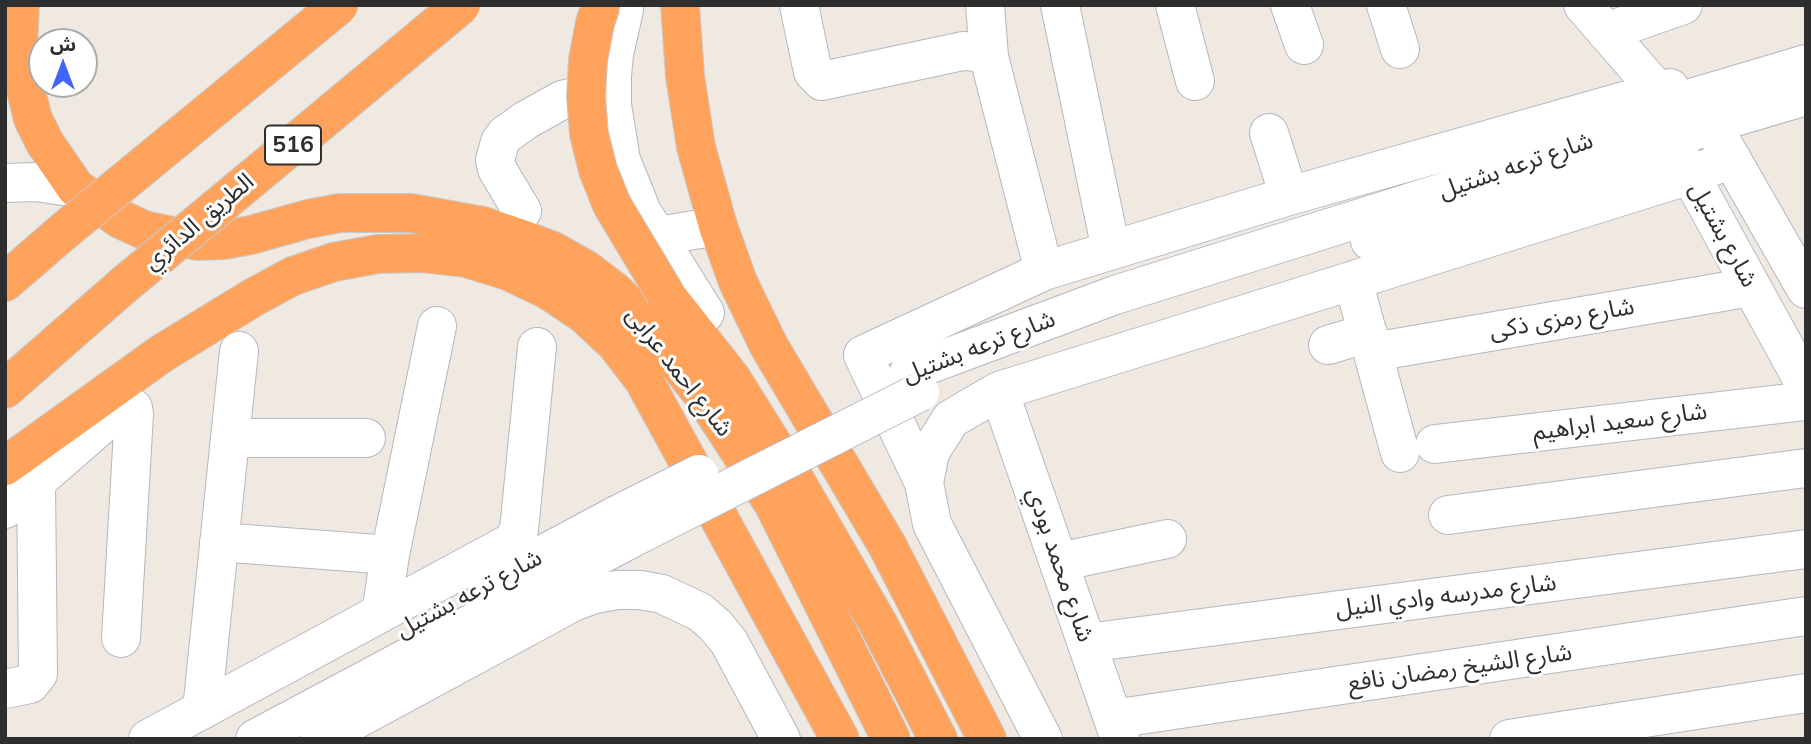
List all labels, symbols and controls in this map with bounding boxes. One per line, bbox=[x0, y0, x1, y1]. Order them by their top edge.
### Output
north arrow bbox=[28, 28, 98, 98]
text: ش bbox=[50, 32, 76, 56]
road number: 516 bbox=[265, 126, 321, 164]
street label: شارع ترعه بشتيل bbox=[1435, 126, 1597, 206]
street label: الطريق الدائري bbox=[138, 168, 260, 276]
street label: شارع بشتيل bbox=[1682, 178, 1764, 292]
street label: شارع رمزى ذكى bbox=[1487, 292, 1637, 346]
street label: شارع احمد عرابى bbox=[619, 301, 739, 443]
street label: شارع ترعه بشتيل bbox=[898, 305, 1060, 389]
street label: شارع سعيد ابراهيم bbox=[1531, 397, 1709, 447]
street label: شارع محمد بودي bbox=[1020, 484, 1100, 646]
street label: شارع ترعه بشتيل bbox=[391, 543, 547, 645]
street label: شارع مدرسه وادي النيل bbox=[1334, 568, 1558, 624]
street label: شارع الشيخ رمضان نافع bbox=[1346, 638, 1574, 698]

